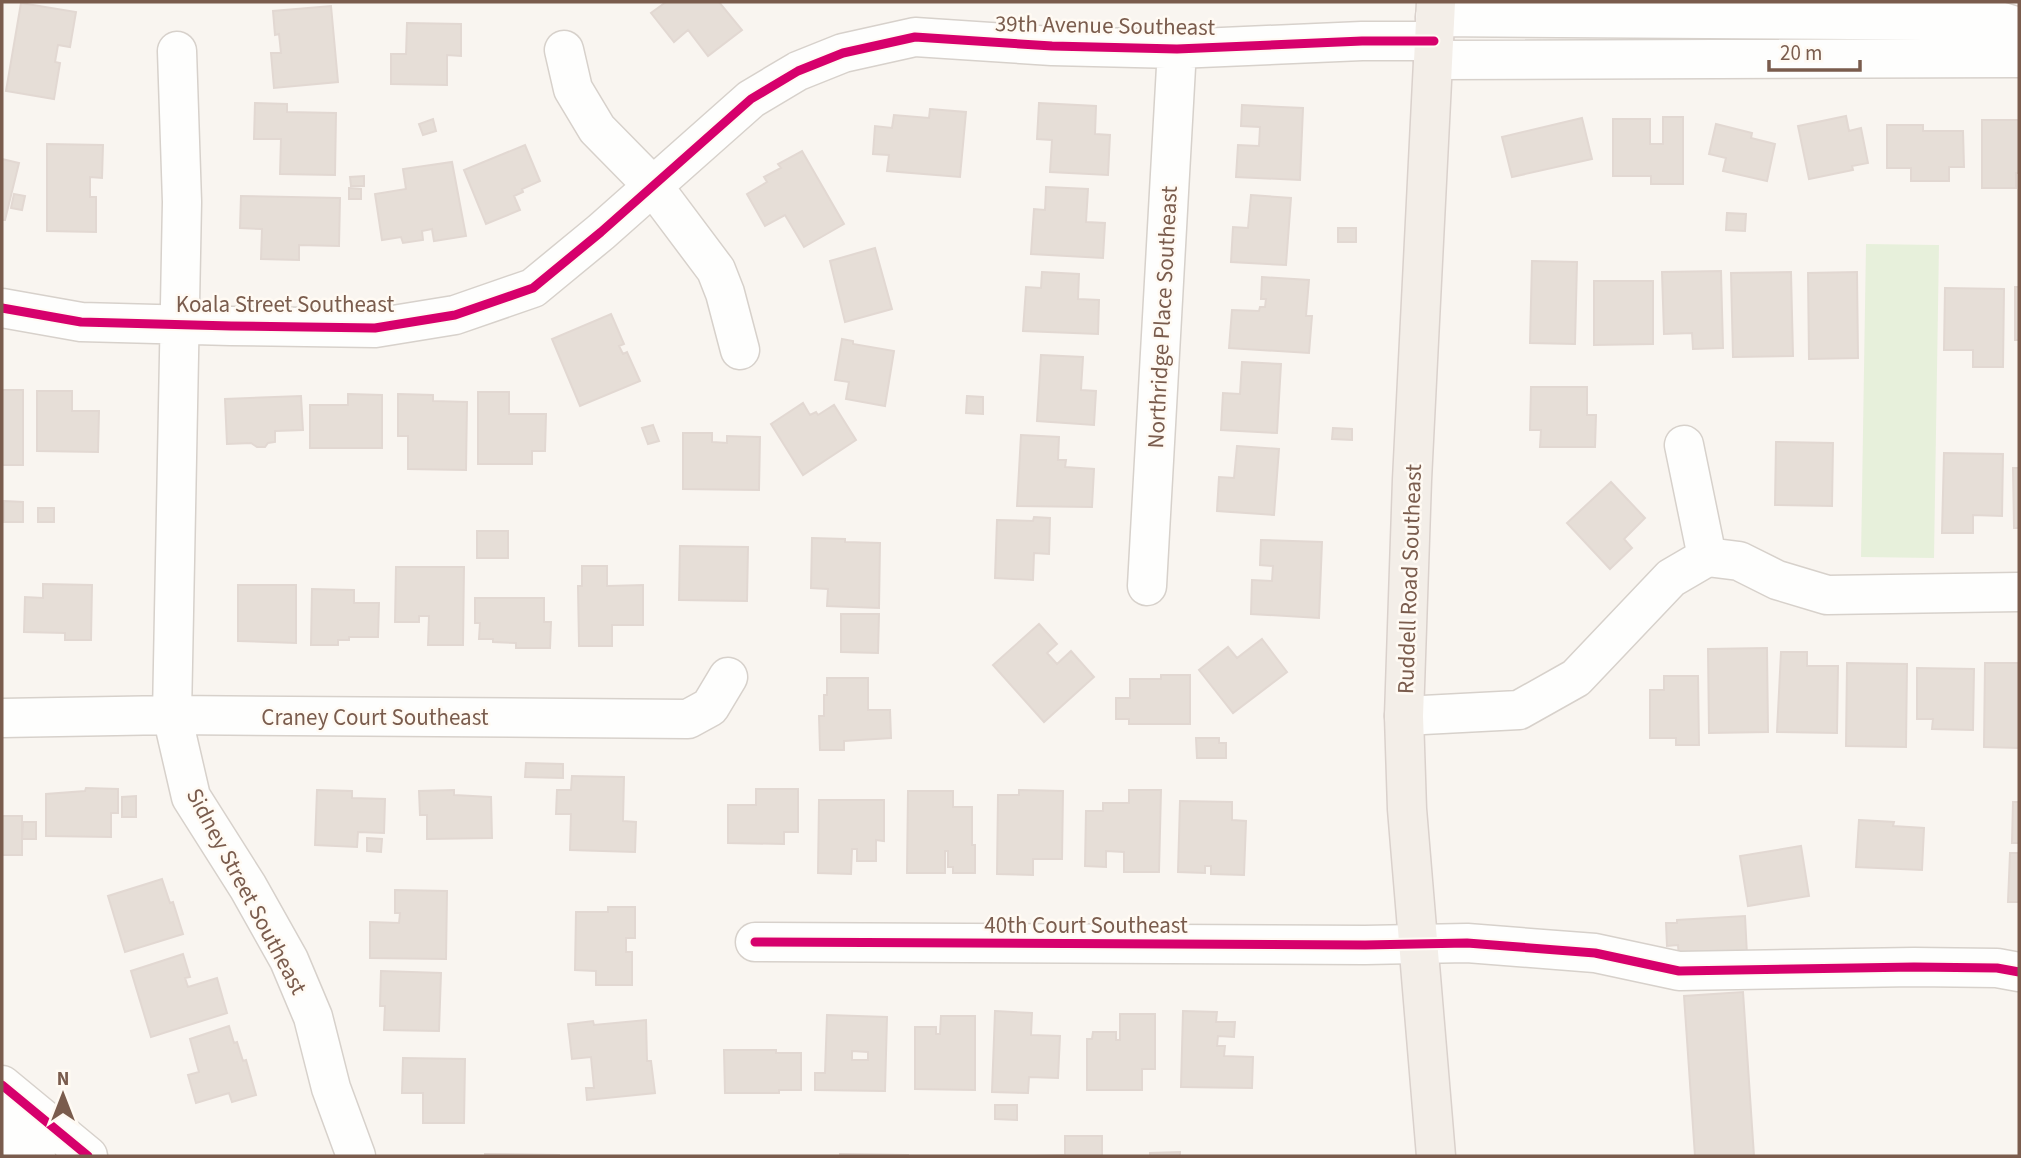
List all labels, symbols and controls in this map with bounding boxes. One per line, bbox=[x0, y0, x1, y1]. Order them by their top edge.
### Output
street label: 39th Avenue Southeast bbox=[995, 7, 1216, 44]
scale bar bbox=[1769, 28, 1860, 72]
text: 20 m bbox=[1780, 38, 1822, 68]
street label: Northridge Place Southeast bbox=[1139, 185, 1186, 449]
street label: Koala Street Southeast bbox=[176, 288, 394, 321]
street label: Ruddell Road Southeast bbox=[1389, 463, 1430, 695]
street label: Craney Court Southeast bbox=[261, 701, 489, 734]
street label: Sidney Street Southeast bbox=[178, 782, 315, 1001]
street label: 40th Court Southeast bbox=[984, 909, 1188, 942]
north arrow bbox=[28, 1060, 98, 1130]
text: N bbox=[57, 1066, 69, 1093]

